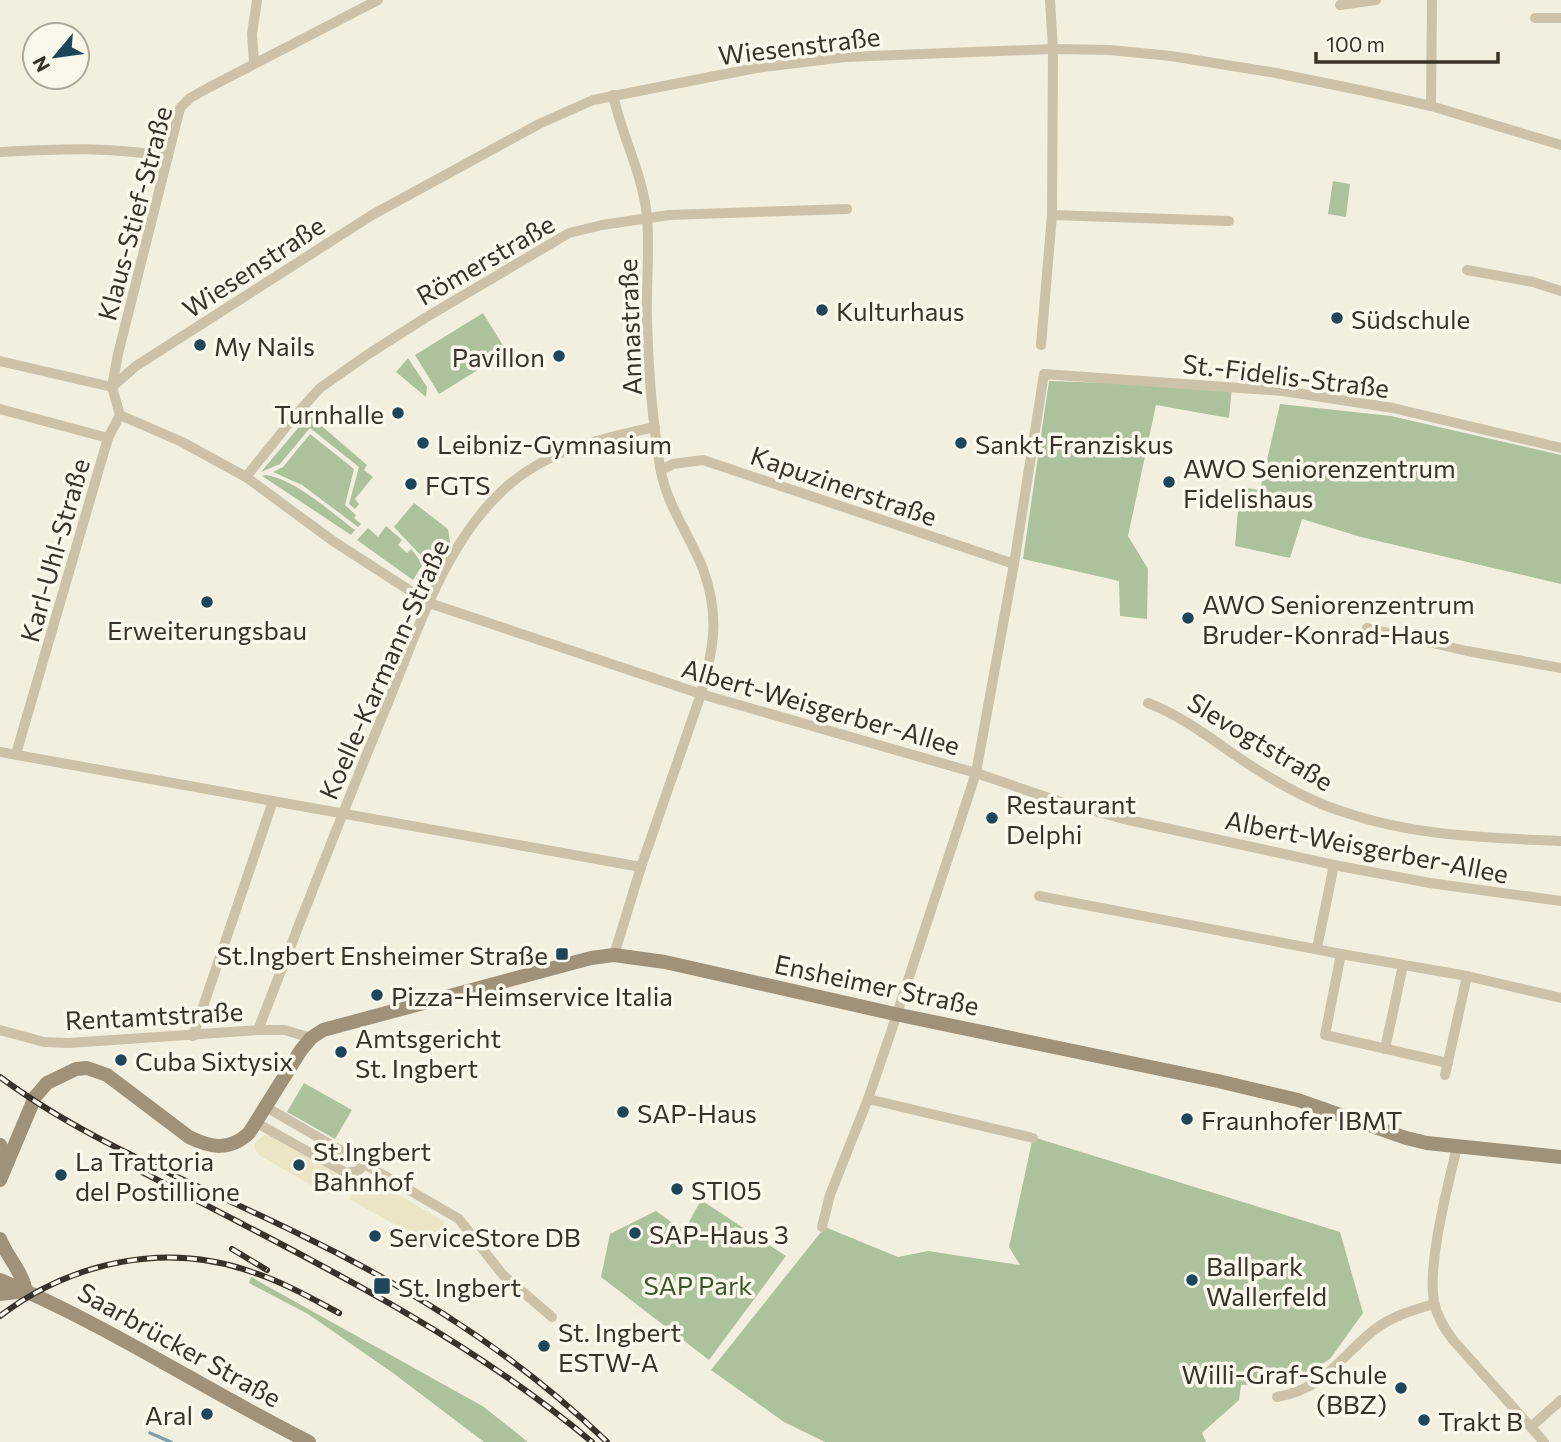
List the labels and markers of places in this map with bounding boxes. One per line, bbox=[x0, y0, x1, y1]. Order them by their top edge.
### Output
place label: Kulturhaus bbox=[836, 295, 965, 326]
marker: Kulturhaus bbox=[814, 302, 830, 318]
place label: Südschule bbox=[1351, 303, 1470, 334]
marker: Südschule bbox=[1329, 310, 1345, 326]
place label: My Nails bbox=[214, 330, 315, 361]
marker: My Nails bbox=[192, 337, 208, 353]
place label: Pavillon bbox=[452, 341, 545, 372]
marker: Pavillon bbox=[551, 348, 567, 364]
place label: Turnhalle bbox=[274, 398, 384, 429]
marker: Turnhalle bbox=[390, 405, 406, 421]
place label: Leibniz-Gymnasium bbox=[437, 428, 672, 459]
place label: Sankt Franziskus bbox=[975, 428, 1174, 459]
marker: Leibniz-Gymnasium bbox=[415, 435, 431, 451]
marker: Sankt Franziskus bbox=[953, 435, 969, 451]
place label: AWO Seniorenzentrum Fidelishaus bbox=[1183, 452, 1456, 513]
place label: FGTS bbox=[425, 469, 491, 500]
marker: AWO Seniorenzentrum Fidelishaus bbox=[1161, 474, 1177, 490]
marker: FGTS bbox=[403, 476, 419, 492]
place label: AWO Seniorenzentrum Bruder-Konrad-Haus bbox=[1202, 588, 1475, 649]
marker: Erweiterungsbau bbox=[199, 594, 215, 610]
marker: AWO Seniorenzentrum Bruder-Konrad-Haus bbox=[1180, 610, 1196, 626]
place label: Erweiterungsbau bbox=[107, 614, 307, 645]
place label: Restaurant Delphi bbox=[1006, 788, 1136, 849]
marker: Restaurant Delphi bbox=[984, 810, 1000, 826]
place label: St.Ingbert Ensheimer Straße bbox=[217, 939, 548, 970]
marker: St.Ingbert Ensheimer Straße bbox=[554, 946, 570, 962]
place label: Pizza-Heimservice Italia bbox=[391, 980, 673, 1011]
marker: Pizza-Heimservice Italia bbox=[369, 987, 385, 1003]
place label: Amtsgericht St. Ingbert bbox=[355, 1022, 501, 1083]
marker: Amtsgericht St. Ingbert bbox=[333, 1044, 349, 1060]
place label: Cuba Sixtysix bbox=[135, 1045, 294, 1076]
marker: Cuba Sixtysix bbox=[113, 1052, 129, 1068]
place label: SAP-Haus bbox=[637, 1097, 757, 1128]
marker: SAP-Haus bbox=[615, 1104, 631, 1120]
place label: Fraunhofer IBMT bbox=[1201, 1104, 1402, 1135]
marker: Fraunhofer IBMT bbox=[1179, 1111, 1195, 1127]
place label: St.Ingbert Bahnhof bbox=[313, 1135, 431, 1196]
place label: La Trattoria del Postillione bbox=[75, 1145, 240, 1206]
marker: St.Ingbert Bahnhof bbox=[291, 1157, 307, 1173]
marker: La Trattoria del Postillione bbox=[53, 1167, 69, 1183]
place label: STI05 bbox=[691, 1174, 762, 1205]
marker: STI05 bbox=[669, 1181, 685, 1197]
place label: SAP-Haus 3 bbox=[649, 1218, 789, 1249]
place label: ServiceStore DB bbox=[389, 1221, 581, 1252]
marker: SAP-Haus 3 bbox=[627, 1225, 643, 1241]
marker: ServiceStore DB bbox=[367, 1228, 383, 1244]
place label: Ballpark Wallerfeld bbox=[1206, 1250, 1327, 1311]
place label: St. Ingbert bbox=[398, 1271, 521, 1302]
marker: Ballpark Wallerfeld bbox=[1184, 1272, 1200, 1288]
marker: St. Ingbert bbox=[372, 1276, 392, 1296]
place label: St. Ingbert ESTW-A bbox=[558, 1316, 681, 1377]
marker: St. Ingbert ESTW-A bbox=[536, 1338, 552, 1354]
place label: Willi-Graf-Schule (BBZ) bbox=[1182, 1358, 1387, 1419]
marker: Willi-Graf-Schule (BBZ) bbox=[1393, 1380, 1409, 1396]
place label: Aral bbox=[145, 1399, 193, 1430]
place label: Trakt B bbox=[1438, 1405, 1523, 1436]
marker: Aral bbox=[199, 1406, 215, 1422]
marker: Trakt B bbox=[1416, 1412, 1432, 1428]

